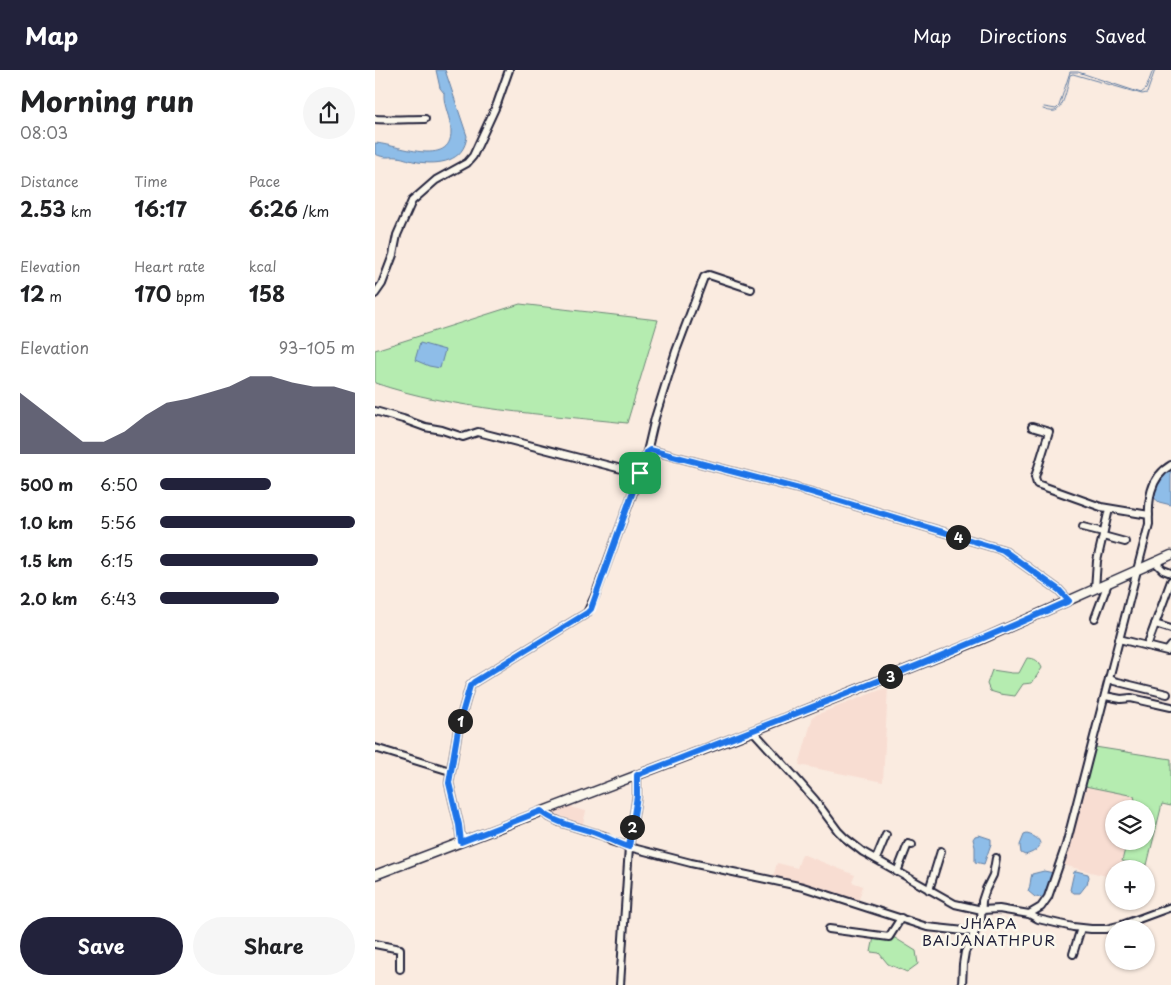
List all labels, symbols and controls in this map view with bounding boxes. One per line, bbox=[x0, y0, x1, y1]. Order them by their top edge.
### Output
text: Map bbox=[25, 17, 78, 53]
text: Map bbox=[913, 22, 951, 49]
text: Directions bbox=[979, 22, 1067, 49]
text: Saved bbox=[1095, 22, 1146, 49]
text: Morning run bbox=[20, 79, 194, 122]
button: share bbox=[303, 87, 355, 139]
text: 08:03 bbox=[20, 120, 68, 144]
text: Distance bbox=[20, 171, 79, 192]
text: Time bbox=[134, 171, 167, 192]
text: Pace bbox=[249, 171, 280, 192]
text: 2.53 bbox=[20, 192, 66, 224]
text: 16:17 bbox=[134, 192, 187, 224]
text: 6:26 bbox=[249, 192, 298, 224]
text: km bbox=[66, 201, 92, 222]
text: /km bbox=[298, 201, 329, 222]
text: Elevation bbox=[20, 256, 80, 277]
text: Heart rate bbox=[134, 256, 205, 277]
text: kcal bbox=[249, 256, 277, 277]
text: 12 bbox=[20, 277, 45, 309]
text: 170 bbox=[134, 277, 171, 309]
text: 158 bbox=[249, 277, 285, 309]
text: m bbox=[45, 286, 62, 307]
text: bpm bbox=[171, 286, 205, 307]
text: Elevation bbox=[20, 335, 89, 359]
text: 93–105 m bbox=[279, 335, 355, 359]
pin bbox=[619, 452, 661, 494]
icon: arrive bbox=[626, 459, 654, 487]
text: 500 m bbox=[20, 472, 73, 496]
text: 6:50 bbox=[100, 472, 138, 496]
text: 1.0 km bbox=[20, 510, 73, 534]
text: 5:56 bbox=[100, 510, 136, 534]
pin: 4 bbox=[945, 524, 971, 550]
text: 4 bbox=[954, 527, 963, 548]
text: 1.5 km bbox=[20, 548, 73, 572]
text: 6:15 bbox=[100, 548, 133, 572]
text: 2.0 km bbox=[20, 586, 77, 610]
text: 6:43 bbox=[100, 586, 137, 610]
pin: 3 bbox=[877, 664, 903, 688]
text: 3 bbox=[886, 666, 895, 687]
pin: 1 bbox=[447, 708, 473, 734]
text: 1 bbox=[457, 711, 464, 732]
map controls bbox=[1105, 800, 1155, 970]
button: layers bbox=[1105, 800, 1155, 850]
pin: 2 bbox=[619, 814, 645, 840]
text: 2 bbox=[628, 817, 637, 838]
button: + bbox=[1105, 860, 1155, 910]
district label: JHAPA BAIJANATHPUR bbox=[922, 911, 1056, 951]
button: Save bbox=[20, 917, 183, 975]
button: Share bbox=[193, 917, 355, 975]
button: − bbox=[1105, 920, 1155, 970]

